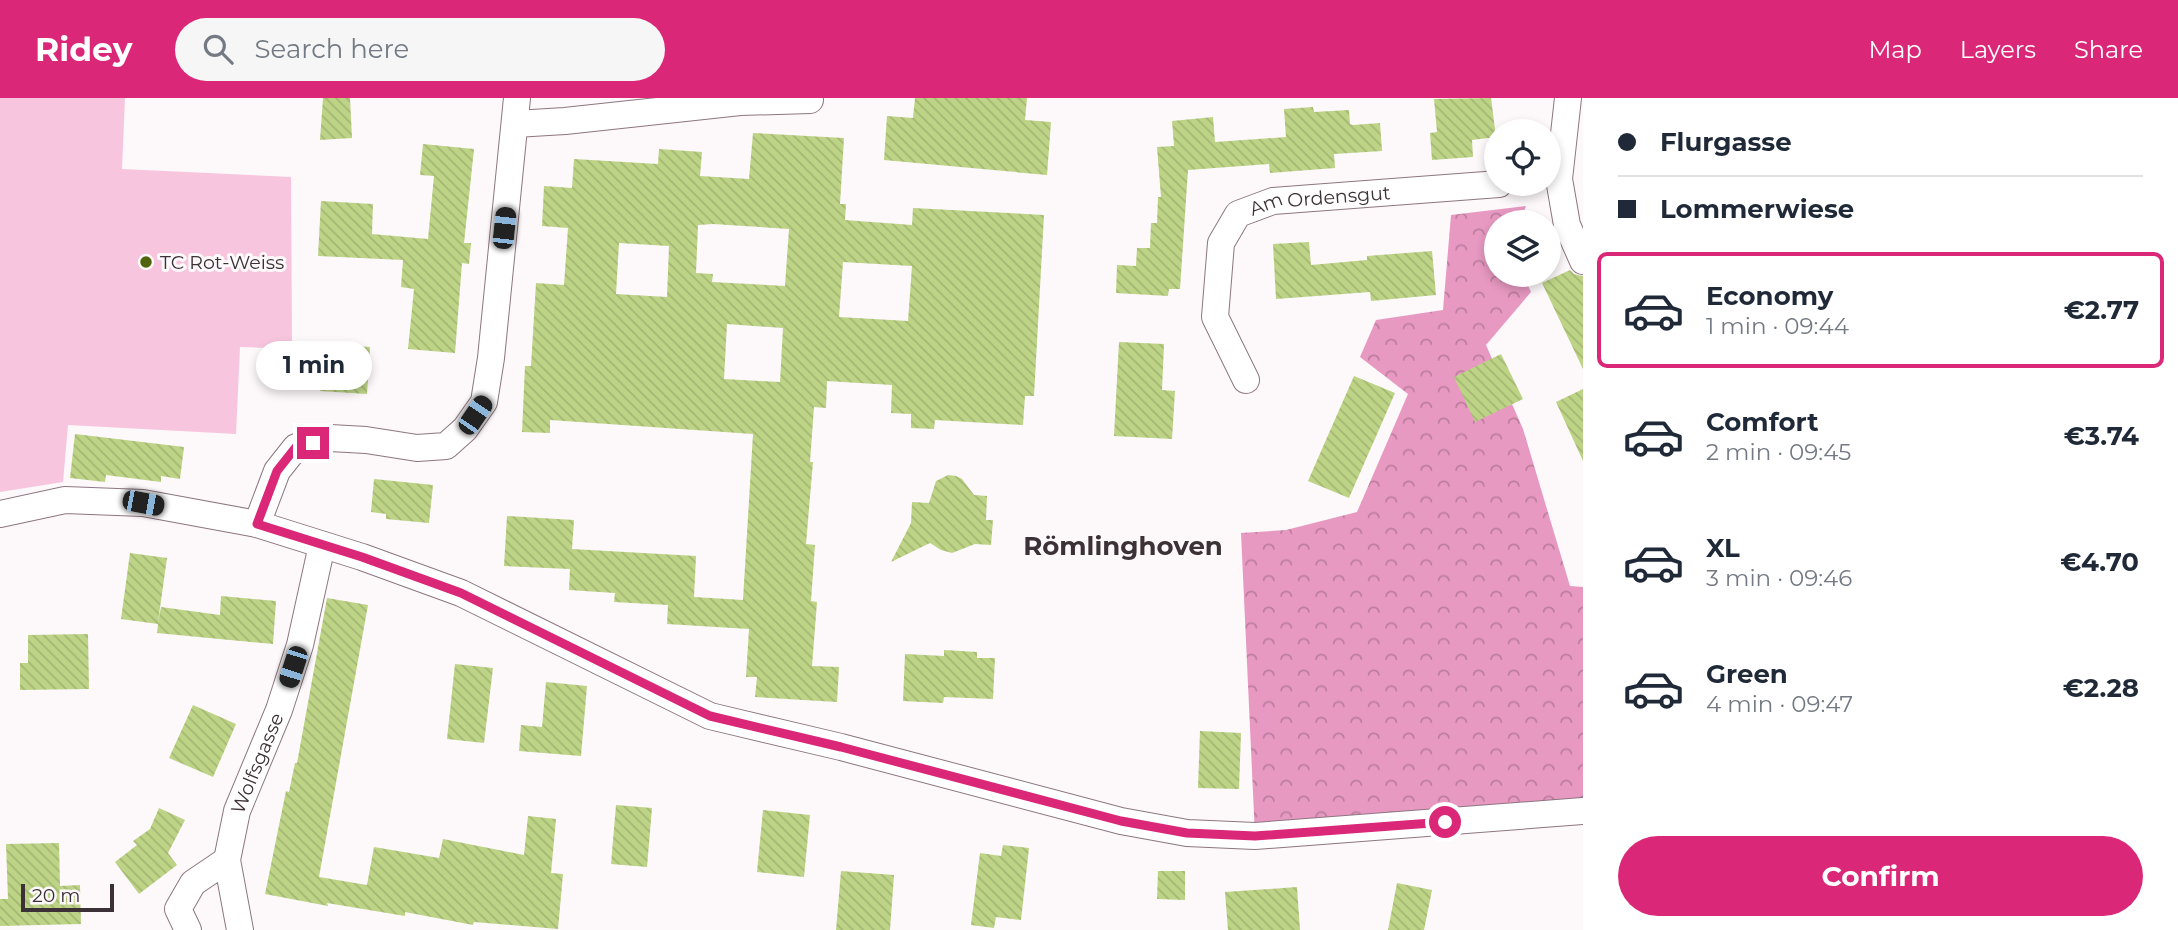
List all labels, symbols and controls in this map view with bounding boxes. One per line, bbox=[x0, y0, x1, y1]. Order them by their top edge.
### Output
search box bbox=[175, 18, 665, 81]
text: Ridey bbox=[35, 29, 133, 69]
icon: search bbox=[199, 30, 237, 68]
text: Search here bbox=[255, 33, 409, 65]
text: Map bbox=[1868, 35, 1922, 64]
text: Layers bbox=[1960, 35, 2036, 64]
text: Share bbox=[2074, 35, 2143, 64]
map controls bbox=[1484, 119, 1561, 287]
button: locate bbox=[1484, 119, 1561, 196]
text: Flurgasse bbox=[1660, 126, 1792, 158]
street label: Am Ordensgut bbox=[1246, 181, 1392, 221]
text: Lommerwiese bbox=[1660, 193, 1854, 225]
car bbox=[492, 206, 517, 250]
button: layers bbox=[1484, 210, 1561, 287]
place label: TC Rot-Weiss bbox=[160, 251, 284, 274]
marker: TC Rot-Weiss bbox=[138, 254, 154, 270]
icon: car bbox=[1622, 279, 1685, 342]
text: Economy bbox=[1706, 280, 1833, 312]
text: €2.77 bbox=[2064, 294, 2139, 326]
text: 1 min · 09:44 bbox=[1706, 312, 1849, 340]
callout: 1 min bbox=[255, 342, 371, 390]
text: 1 min bbox=[283, 351, 345, 379]
car bbox=[455, 392, 496, 438]
icon: car bbox=[1622, 405, 1685, 468]
text: Comfort bbox=[1706, 406, 1818, 438]
text: €3.74 bbox=[2064, 420, 2139, 452]
route end bbox=[297, 427, 329, 459]
text: 2 min · 09:45 bbox=[1706, 438, 1851, 466]
car bbox=[121, 489, 166, 517]
district label: Römlinghoven bbox=[1023, 530, 1223, 562]
icon: car bbox=[1622, 531, 1685, 594]
text: XL bbox=[1706, 532, 1740, 564]
text: €4.70 bbox=[2060, 546, 2139, 578]
text: 3 min · 09:46 bbox=[1706, 564, 1852, 592]
car bbox=[277, 644, 310, 690]
icon: car bbox=[1622, 657, 1685, 720]
text: Green bbox=[1706, 658, 1788, 690]
text: €2.28 bbox=[2063, 672, 2139, 704]
text: 4 min · 09:47 bbox=[1706, 690, 1853, 718]
street label: Wolfsgasse bbox=[226, 709, 289, 817]
route start bbox=[1429, 806, 1461, 838]
button: Confirm bbox=[1618, 836, 2143, 916]
scale bar bbox=[21, 881, 114, 913]
text: 20 m bbox=[32, 884, 80, 907]

